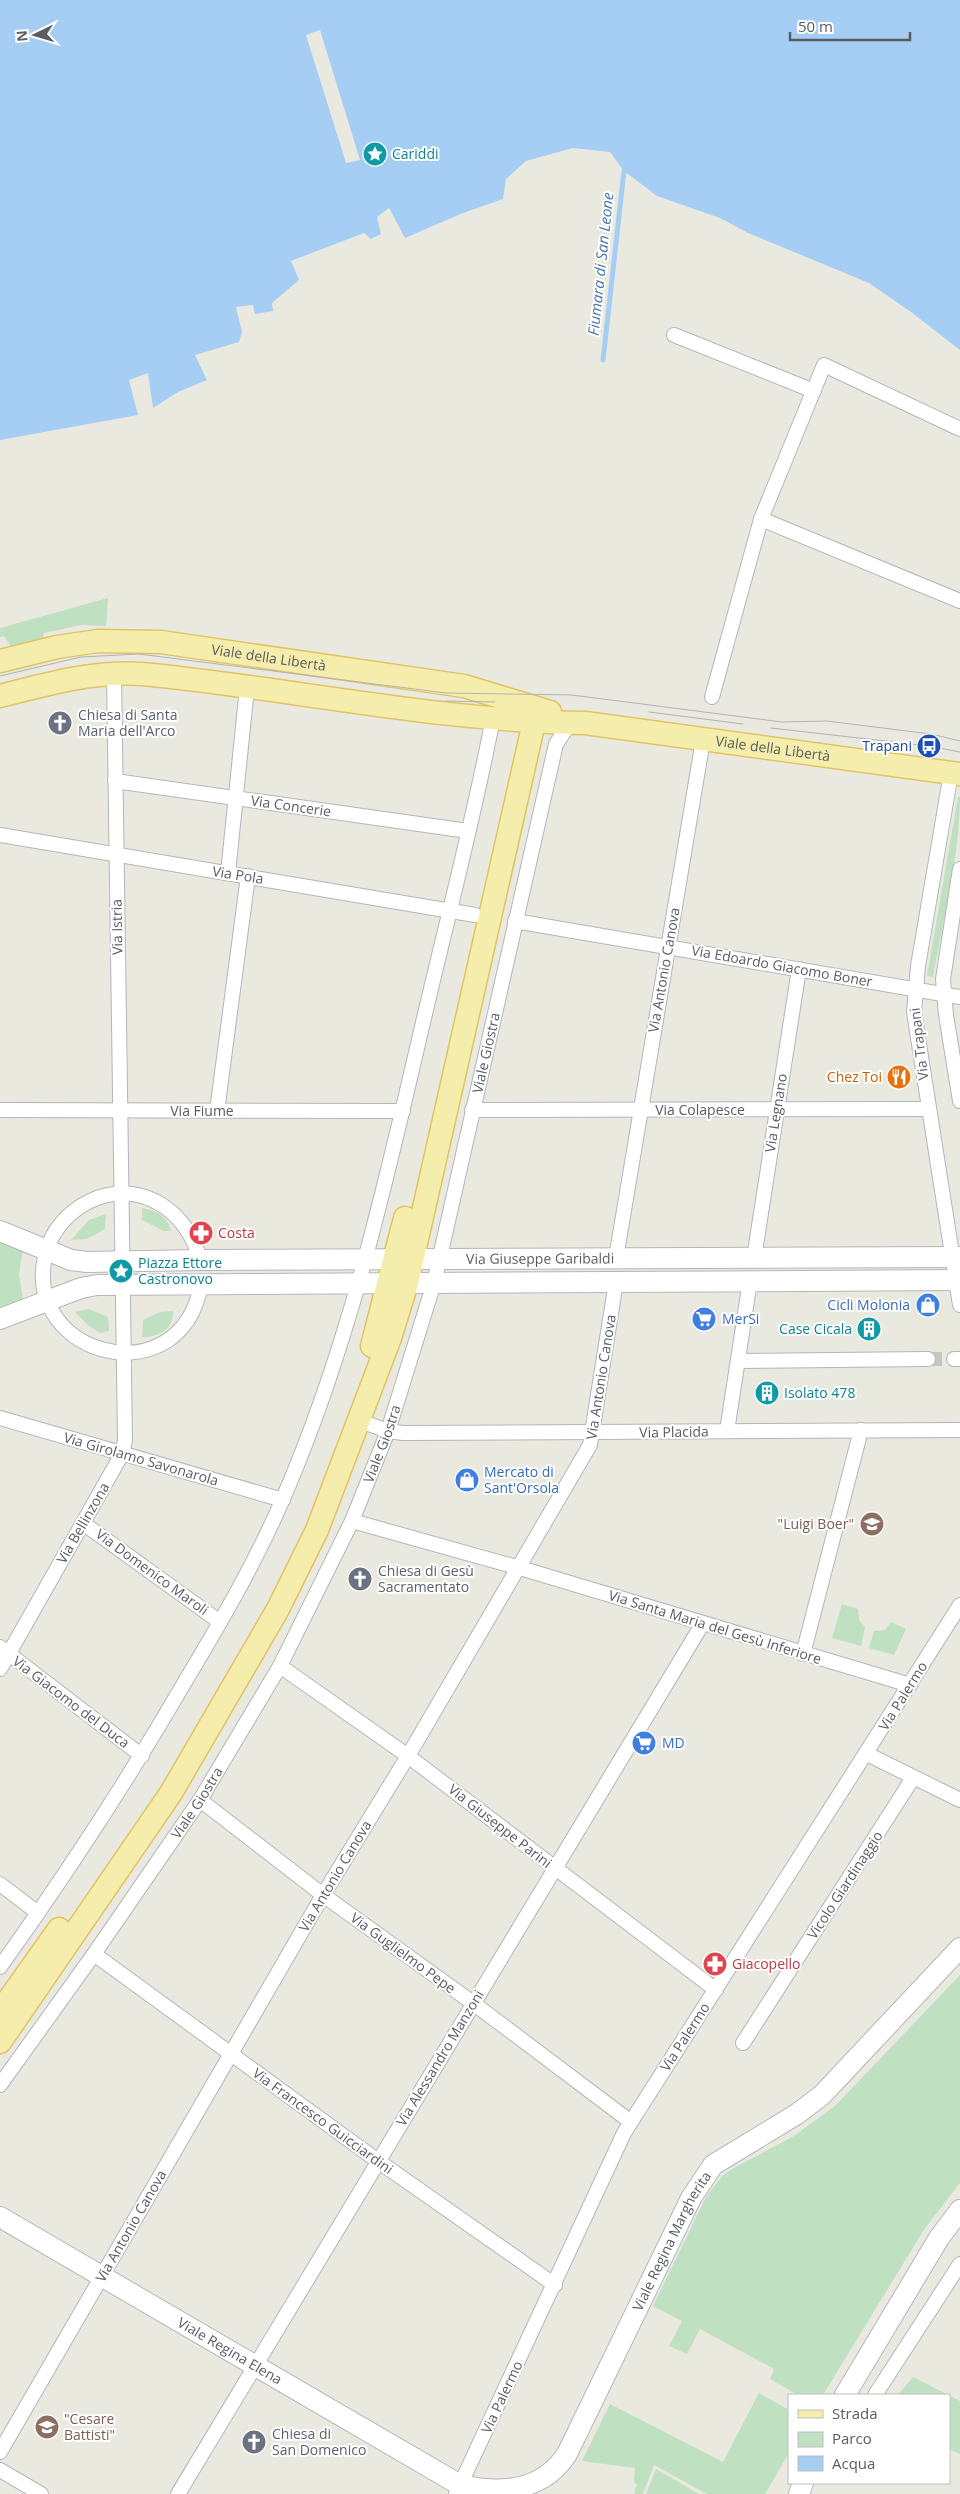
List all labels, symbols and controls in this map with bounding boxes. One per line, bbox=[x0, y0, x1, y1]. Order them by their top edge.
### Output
north arrow bbox=[10, 10, 60, 60]
scale bar bbox=[790, 10, 910, 42]
text: 50 m bbox=[798, 16, 833, 36]
text: N bbox=[12, 30, 32, 43]
place icon: Cariddi bbox=[362, 141, 388, 167]
place label: Cariddi bbox=[392, 144, 439, 163]
water label: Fiumara di San Leone bbox=[583, 191, 618, 336]
street label: Viale della Libertà bbox=[210, 639, 327, 675]
place label: Chiesa di Santa Maria dell'Arco bbox=[78, 705, 177, 740]
church icon: Chiesa di Santa Maria dell'Arco bbox=[47, 710, 73, 736]
street label: Viale della Libertà bbox=[715, 731, 832, 765]
bus stop icon: Trapani bbox=[916, 733, 942, 759]
place label: Trapani bbox=[862, 736, 912, 755]
street label: Via Concerie bbox=[250, 790, 333, 821]
street label: Via Pola bbox=[211, 861, 265, 888]
street label: Via Istria bbox=[107, 899, 126, 955]
street label: Via Antonio Canova bbox=[643, 906, 684, 1034]
street label: Via Edoardo Giacomo Boner bbox=[690, 940, 874, 991]
street label: Via Trapani bbox=[905, 1007, 932, 1081]
street label: Viale Giostra bbox=[467, 1011, 504, 1095]
restaurant icon: Chez Toi bbox=[886, 1064, 912, 1090]
place label: Chez Toi bbox=[827, 1067, 882, 1086]
street label: Via Legnano bbox=[760, 1072, 791, 1154]
street label: Via Colapesce bbox=[655, 1100, 745, 1119]
street label: Via Fiume bbox=[170, 1101, 234, 1120]
pharmacy icon: Costa bbox=[188, 1220, 214, 1246]
place label: Costa bbox=[218, 1223, 255, 1242]
street label: Via Giuseppe Garibaldi bbox=[466, 1248, 614, 1268]
place label: Piazza Ettore Castronovo bbox=[138, 1253, 222, 1288]
place icon: Piazza Ettore Castronovo bbox=[108, 1258, 134, 1284]
shop icon: Cicli Molonia bbox=[915, 1292, 941, 1318]
place label: Cicli Molonia bbox=[827, 1295, 910, 1314]
supermarket icon: MerSi bbox=[691, 1306, 717, 1332]
place label: MerSi bbox=[722, 1309, 759, 1328]
street label: Via Antonio Canova bbox=[581, 1313, 620, 1441]
building icon: Case Cicala bbox=[856, 1316, 882, 1342]
place label: Case Cicala bbox=[779, 1319, 852, 1338]
building icon: Isolato 478 bbox=[754, 1380, 780, 1406]
place label: Isolato 478 bbox=[784, 1383, 855, 1402]
street label: Viale Giostra bbox=[358, 1402, 405, 1486]
street label: Via Placida bbox=[639, 1421, 709, 1442]
street label: Via Girolamo Savonarola bbox=[62, 1427, 221, 1490]
place label: Mercato di Sant'Orsola bbox=[484, 1462, 559, 1497]
shop icon: Mercato di Sant'Orsola bbox=[454, 1467, 480, 1493]
street label: Via Bellinzona bbox=[52, 1479, 113, 1567]
school or university icon: "Luigi Boer" bbox=[859, 1511, 885, 1537]
place label: "Luigi Boer" bbox=[778, 1514, 854, 1533]
street label: Via Domenico Maroli bbox=[92, 1524, 213, 1619]
place label: Chiesa di Gesù Sacramentato bbox=[378, 1561, 474, 1596]
church icon: Chiesa di Gesù Sacramentato bbox=[347, 1566, 373, 1592]
street label: Via Santa Maria del Gesù Inferiore bbox=[606, 1585, 824, 1668]
street label: Via Giacomo del Duca bbox=[9, 1651, 134, 1752]
street label: Via Palermo bbox=[874, 1658, 931, 1734]
supermarket icon: MD bbox=[631, 1730, 657, 1756]
place label: MD bbox=[662, 1733, 685, 1752]
street label: Viale Giostra bbox=[166, 1763, 227, 1842]
street label: Via Giuseppe Parini bbox=[445, 1779, 556, 1872]
street label: Via Antonio Canova bbox=[294, 1817, 375, 1935]
street label: Vicolo Giardinaggio bbox=[802, 1827, 887, 1943]
street label: Via Guglielmo Pepe bbox=[347, 1908, 460, 1997]
pharmacy icon: Giacopello bbox=[702, 1951, 728, 1977]
place label: Giacopello bbox=[732, 1954, 801, 1973]
street label: Via Alessandro Manzoni bbox=[391, 1986, 488, 2129]
street label: Via Palermo bbox=[655, 1999, 714, 2075]
street label: Via Francesco Guicciardini bbox=[249, 2063, 397, 2178]
street label: Via Antonio Canova bbox=[91, 2166, 170, 2285]
street label: Viale Regina Margherita bbox=[628, 2167, 715, 2314]
street label: Viale Regina Elena bbox=[174, 2313, 286, 2388]
street label: Via Palermo bbox=[476, 2357, 527, 2436]
legend bbox=[788, 2394, 950, 2484]
text: Strada bbox=[832, 2403, 878, 2423]
place label: "Cesare Battisti" bbox=[64, 2409, 115, 2444]
school or university icon: "Cesare Battisti" bbox=[34, 2414, 60, 2440]
place label: Chiesa di San Domenico bbox=[272, 2424, 366, 2459]
text: Parco bbox=[832, 2428, 872, 2448]
church icon: Chiesa di San Domenico bbox=[241, 2429, 267, 2455]
text: Acqua bbox=[832, 2453, 875, 2473]

